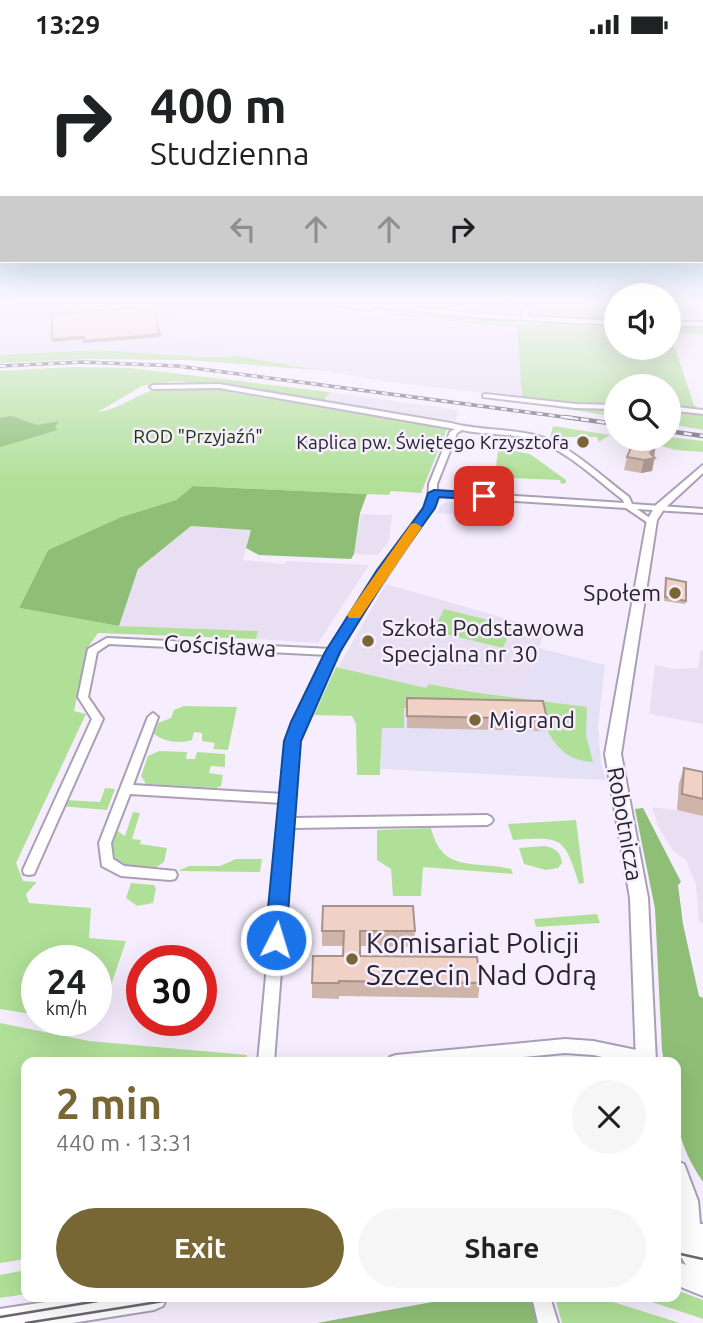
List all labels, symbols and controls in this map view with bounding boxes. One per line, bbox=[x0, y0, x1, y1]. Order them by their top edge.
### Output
text: 13:29 bbox=[35, 10, 100, 39]
icon: right bbox=[35, 77, 126, 168]
text: 400 m bbox=[150, 77, 287, 132]
text: Studzienna bbox=[150, 135, 310, 171]
icon: left bbox=[224, 210, 262, 248]
icon: ahead bbox=[297, 210, 335, 248]
icon: ahead bbox=[370, 210, 408, 248]
icon: right bbox=[443, 210, 481, 248]
map controls bbox=[604, 283, 681, 451]
button: sound bbox=[604, 283, 681, 360]
button: search bbox=[604, 374, 681, 451]
park label: ROD "Przyjaźń" bbox=[133, 425, 263, 447]
place label: Kaplica pw. Świętego Krzysztofa bbox=[296, 431, 569, 453]
marker: Kaplica pw. Świętego Krzysztofa bbox=[575, 434, 591, 450]
pin bbox=[454, 466, 514, 526]
icon: arrive bbox=[465, 477, 503, 515]
place label: Społem bbox=[583, 580, 661, 605]
marker: Społem bbox=[667, 585, 683, 601]
place label: Szkoła Podstawowa Specjalna nr 30 bbox=[382, 615, 585, 666]
street label: Gościsława bbox=[163, 630, 277, 661]
marker: Szkoła Podstawowa Specjalna nr 30 bbox=[360, 633, 376, 649]
place label: Migrand bbox=[489, 707, 575, 732]
marker: Migrand bbox=[467, 712, 483, 728]
street label: Robotnicza bbox=[603, 765, 648, 883]
position arrow bbox=[239, 903, 313, 977]
place label: Komisariat Policji Szczecin Nad Odrą bbox=[366, 927, 597, 990]
speed limit sign: 30 bbox=[126, 945, 217, 1036]
marker: Komisariat Policji Szczecin Nad Odrą bbox=[344, 951, 360, 967]
text: 24 bbox=[47, 961, 86, 1001]
text: km/h bbox=[46, 998, 87, 1018]
text: 2 min bbox=[56, 1080, 162, 1127]
button: close bbox=[572, 1080, 646, 1154]
text: 440 m · 13:31 bbox=[56, 1130, 194, 1155]
button: Exit bbox=[56, 1208, 344, 1288]
button: Share bbox=[358, 1208, 646, 1288]

